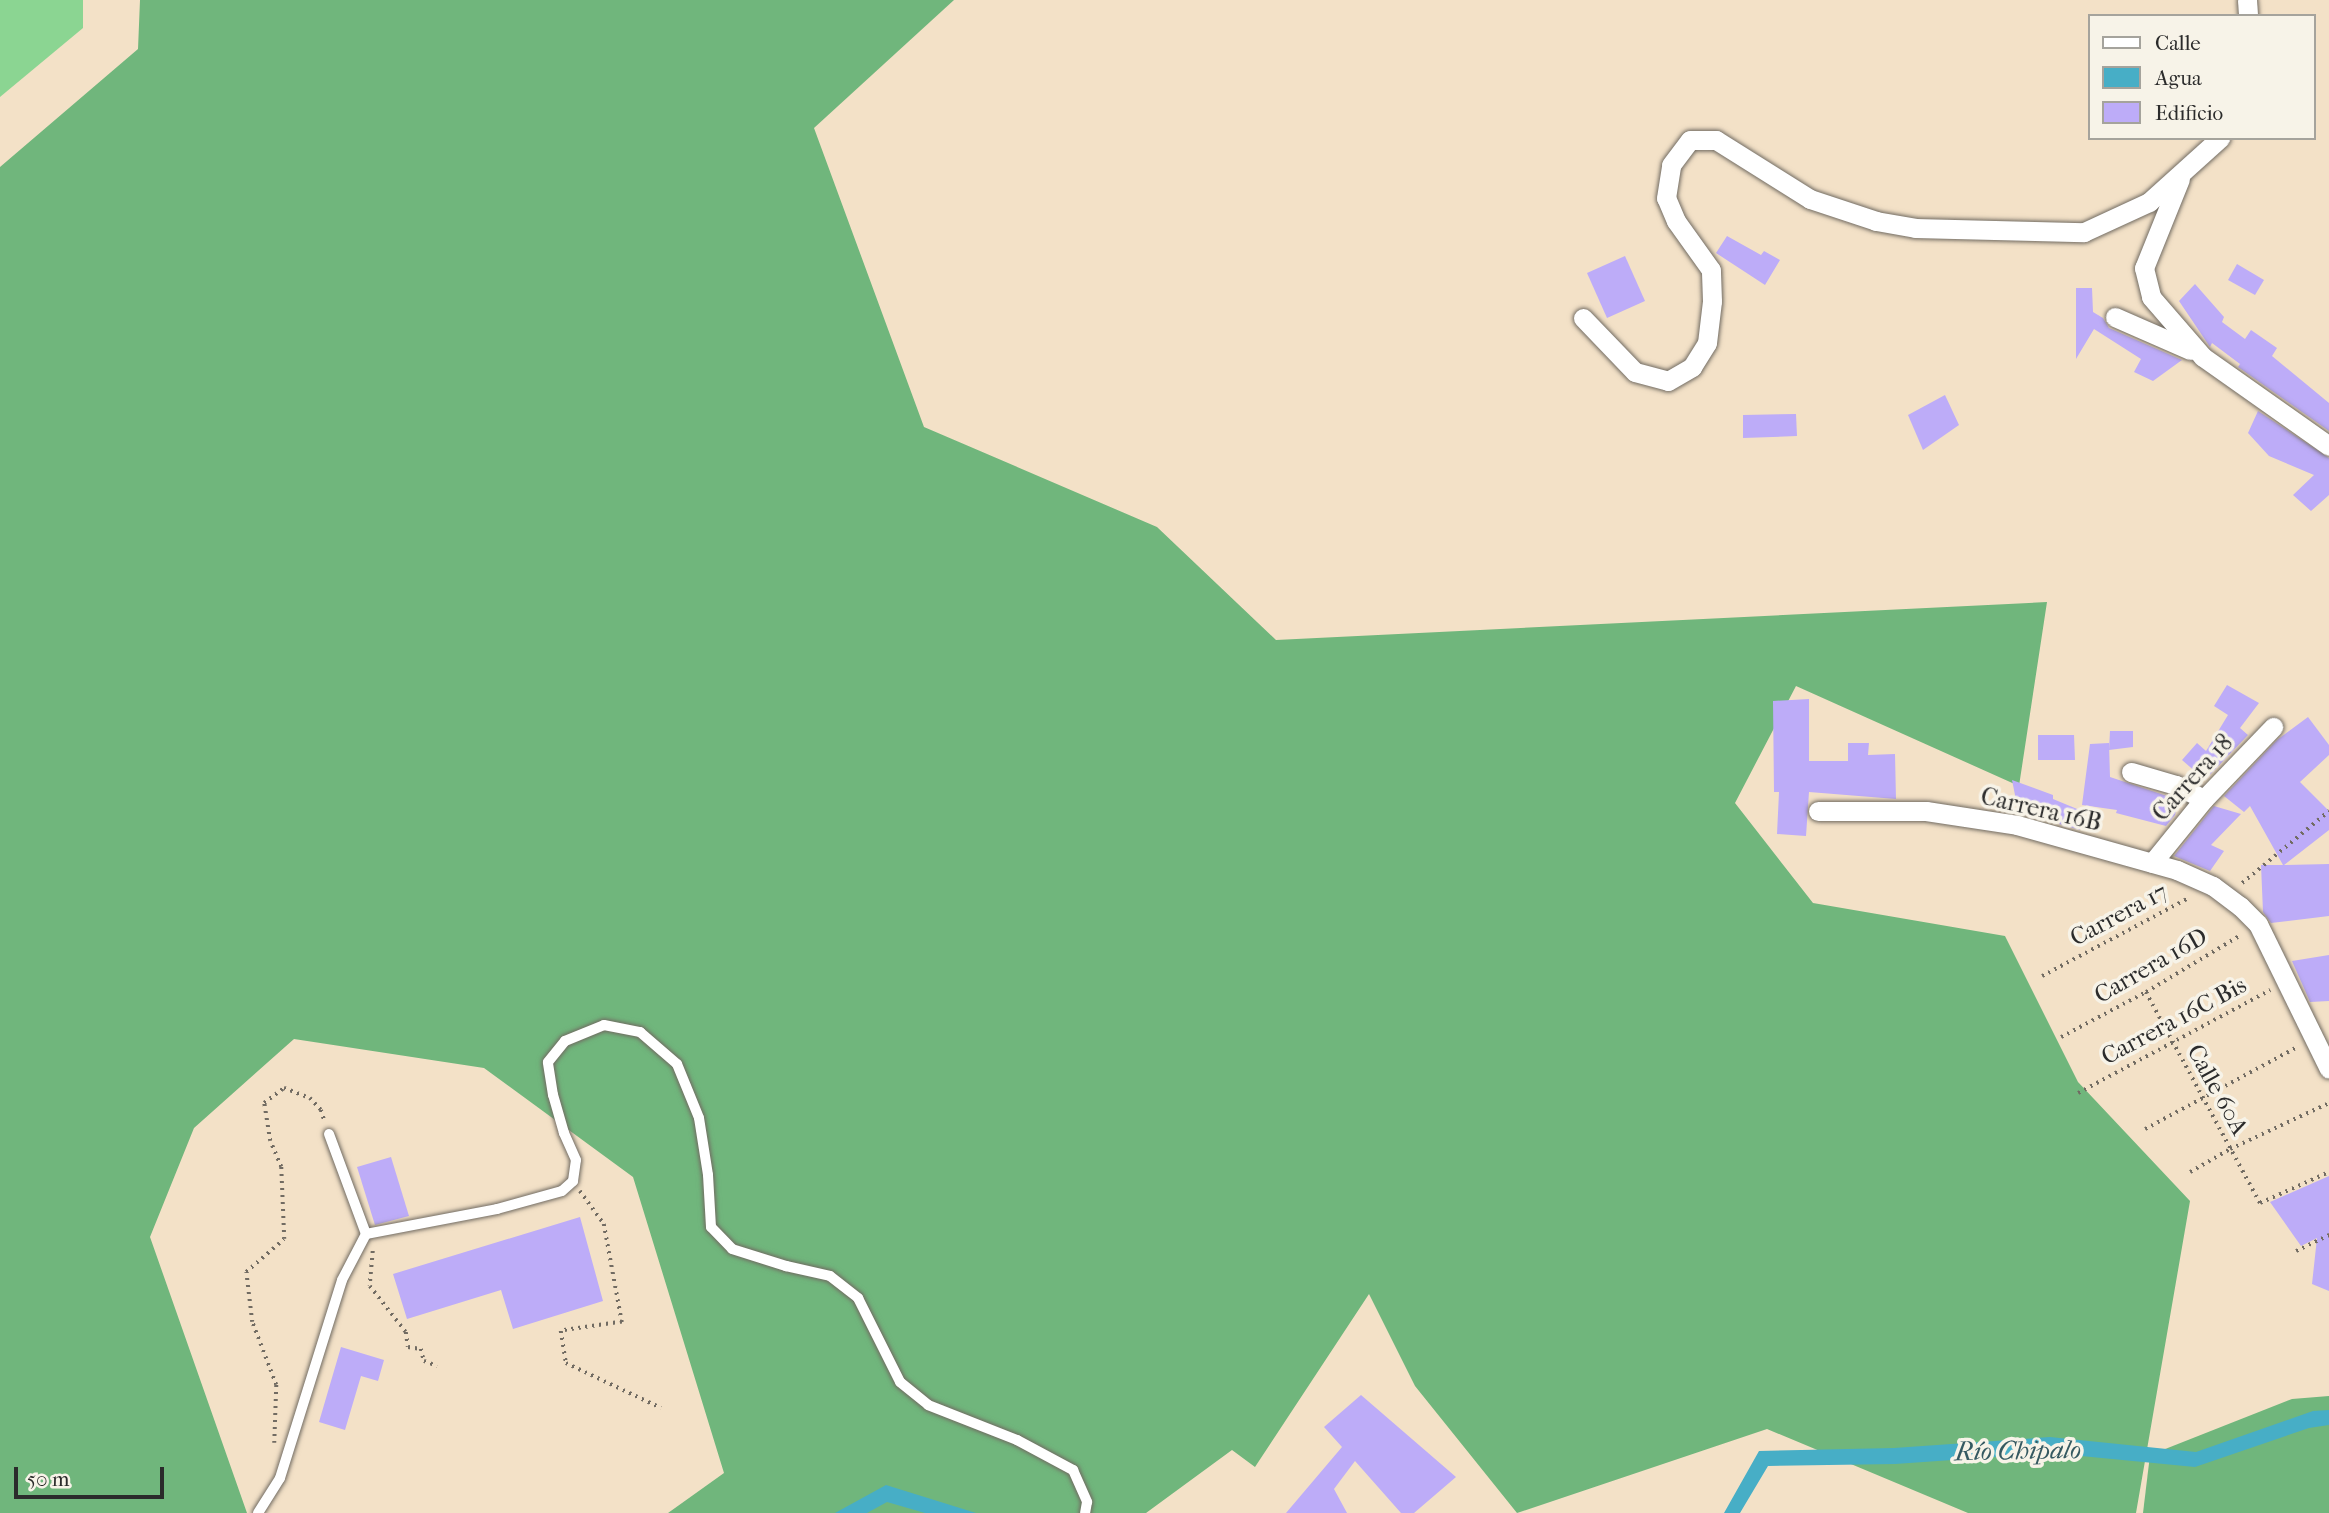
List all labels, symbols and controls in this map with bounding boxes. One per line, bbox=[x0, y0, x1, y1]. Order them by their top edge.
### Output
legend bbox=[2088, 14, 2315, 140]
text: Calle bbox=[2155, 31, 2201, 55]
text: Agua bbox=[2155, 66, 2202, 90]
text: Edificio bbox=[2155, 101, 2223, 125]
street label: Carrera 18 bbox=[2147, 729, 2239, 827]
street label: Carrera 16B bbox=[1978, 782, 2104, 838]
street label: Carrera 17 bbox=[2065, 877, 2173, 953]
street label: Carrera 16D bbox=[2089, 922, 2213, 1010]
street label: Carrera 16C Bis bbox=[2097, 971, 2251, 1071]
street label: Calle 60A bbox=[2180, 1040, 2254, 1140]
water label: Río Chipalo bbox=[1955, 1434, 2081, 1468]
scale bar bbox=[18, 1454, 168, 1498]
text: 50 m bbox=[27, 1467, 70, 1491]

